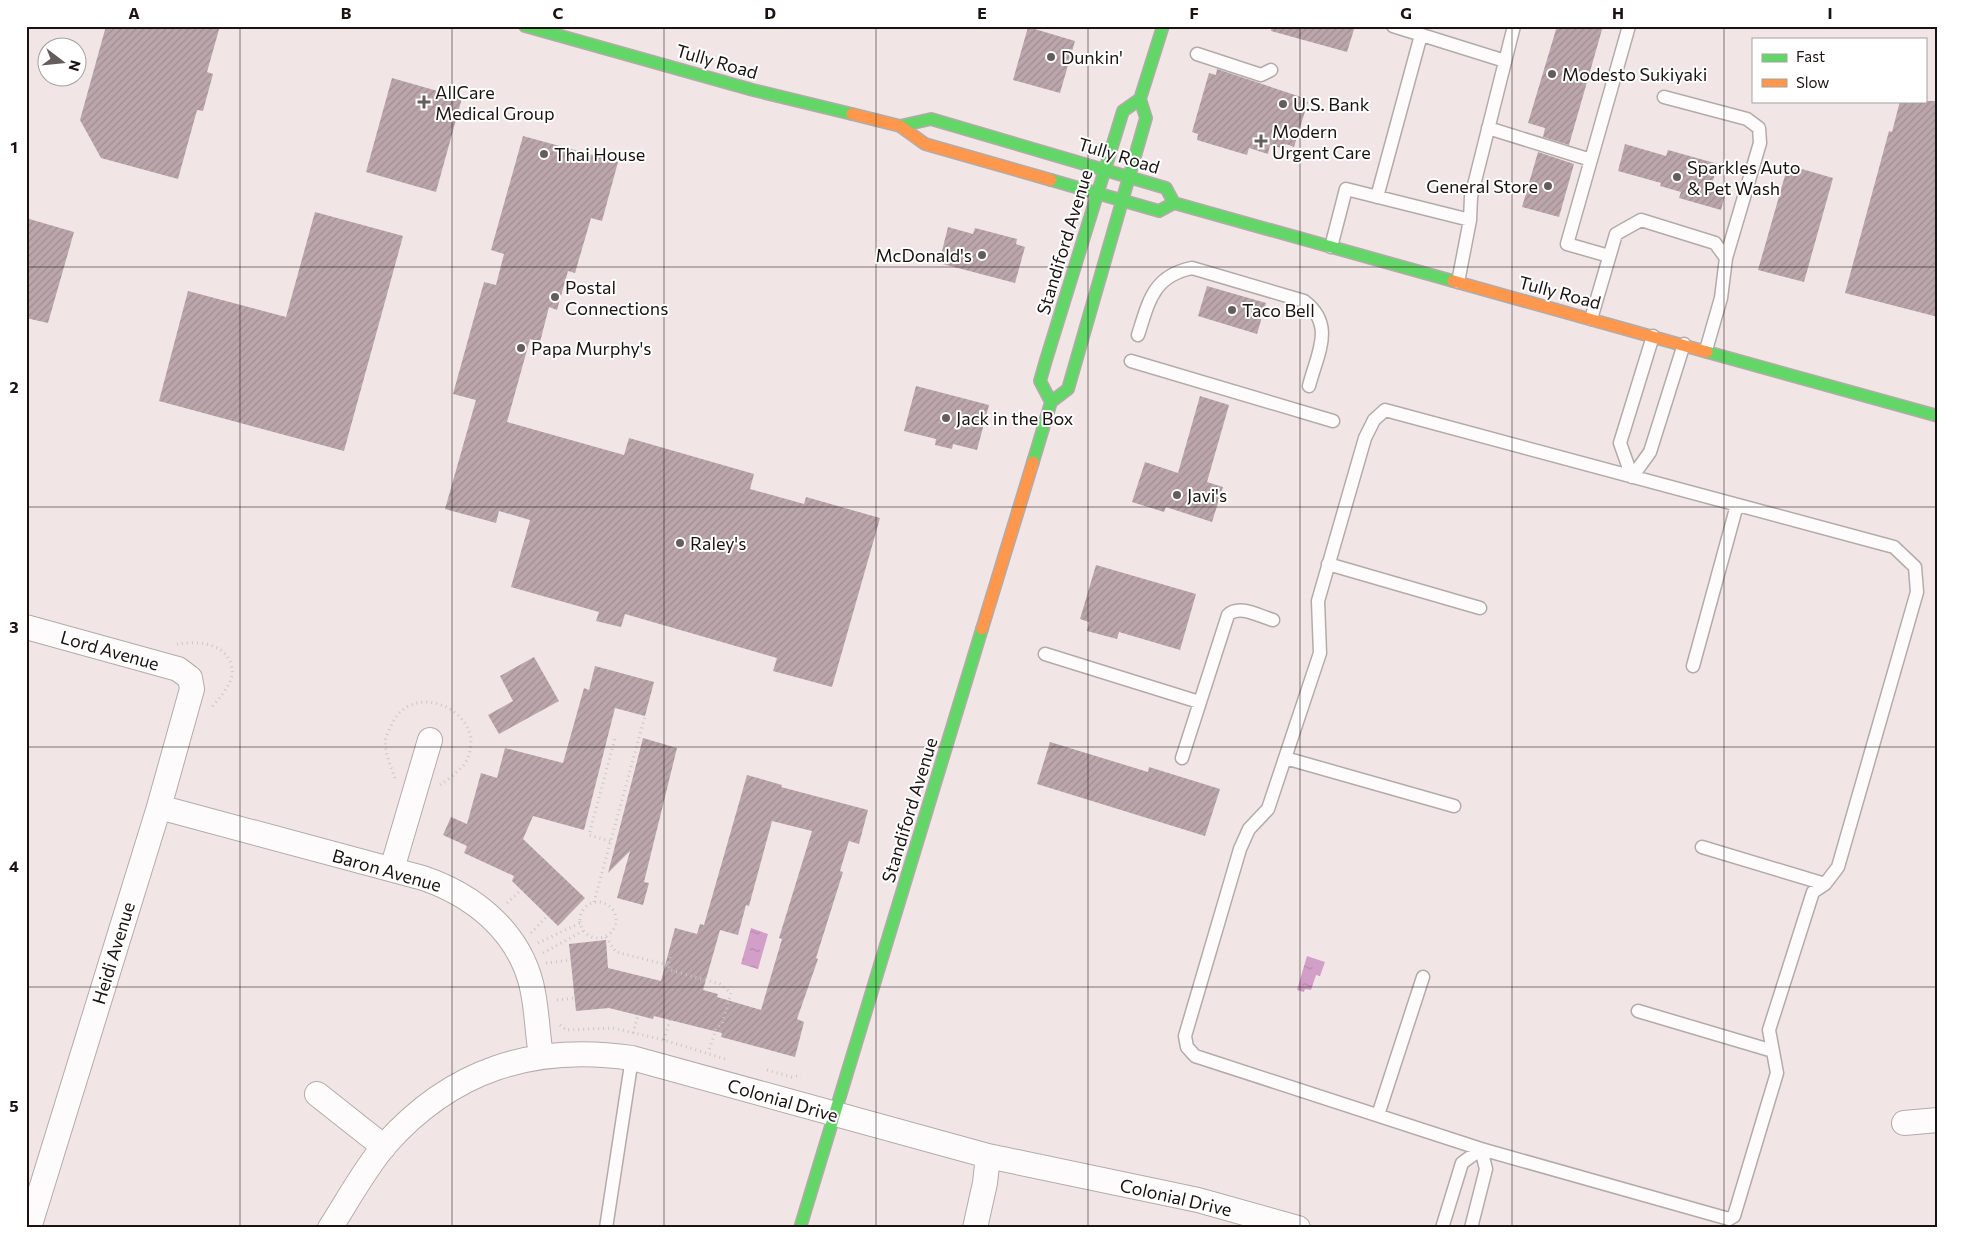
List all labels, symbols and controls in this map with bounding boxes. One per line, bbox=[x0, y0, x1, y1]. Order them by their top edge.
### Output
text: A bbox=[128, 3, 140, 22]
text: B bbox=[341, 3, 352, 22]
text: C bbox=[553, 3, 564, 22]
text: D bbox=[764, 3, 776, 22]
text: E bbox=[977, 3, 987, 22]
text: F bbox=[1189, 3, 1199, 22]
text: G bbox=[1400, 3, 1412, 22]
text: H bbox=[1612, 3, 1624, 22]
text: I bbox=[1827, 3, 1833, 22]
north arrow bbox=[38, 38, 88, 88]
legend bbox=[1752, 38, 1926, 102]
street label: Tully Road bbox=[674, 39, 760, 83]
place label: Dunkin' bbox=[1061, 46, 1123, 68]
text: Fast bbox=[1796, 47, 1825, 65]
marker: Dunkin' bbox=[1045, 51, 1057, 63]
text: N bbox=[65, 58, 85, 73]
place label: Modesto Sukiyaki bbox=[1562, 63, 1707, 85]
marker: Modesto Sukiyaki bbox=[1546, 68, 1558, 80]
text: Slow bbox=[1796, 73, 1829, 91]
place label: AllCare Medical Group bbox=[435, 81, 555, 124]
place label: U.S. Bank bbox=[1293, 93, 1370, 115]
marker: AllCare Medical Group bbox=[417, 95, 431, 109]
marker: U.S. Bank bbox=[1277, 98, 1289, 110]
place label: Modern Urgent Care bbox=[1272, 120, 1371, 163]
street label: Tully Road bbox=[1076, 132, 1162, 178]
marker: Modern Urgent Care bbox=[1254, 134, 1268, 148]
text: 1 bbox=[10, 137, 18, 156]
place label: Thai House bbox=[554, 143, 645, 165]
marker: Thai House bbox=[538, 148, 550, 160]
place label: Sparkles Auto & Pet Wash bbox=[1687, 156, 1801, 199]
street label: Standiford Avenue bbox=[1031, 167, 1097, 317]
marker: Sparkles Auto & Pet Wash bbox=[1671, 171, 1683, 183]
place label: General Store bbox=[1426, 175, 1538, 197]
marker: General Store bbox=[1542, 180, 1554, 192]
place label: McDonald's bbox=[875, 244, 972, 266]
marker: McDonald's bbox=[976, 249, 988, 261]
street label: Tully Road bbox=[1517, 271, 1603, 313]
place label: Postal Connections bbox=[565, 276, 668, 319]
marker: Postal Connections bbox=[549, 291, 561, 303]
place label: Taco Bell bbox=[1242, 299, 1315, 321]
marker: Taco Bell bbox=[1226, 304, 1238, 316]
place label: Papa Murphy's bbox=[531, 337, 652, 359]
marker: Papa Murphy's bbox=[515, 342, 527, 354]
text: 2 bbox=[9, 377, 19, 396]
place label: Jack in the Box bbox=[956, 407, 1074, 429]
marker: Jack in the Box bbox=[940, 412, 952, 424]
place label: Javi's bbox=[1187, 484, 1227, 506]
marker: Javi's bbox=[1171, 489, 1183, 501]
place label: Raley's bbox=[690, 532, 746, 554]
marker: Raley's bbox=[674, 537, 686, 549]
text: 3 bbox=[9, 617, 19, 636]
street label: Lord Avenue bbox=[58, 625, 162, 675]
street label: Standiford Avenue bbox=[876, 735, 942, 885]
street label: Baron Avenue bbox=[330, 844, 444, 896]
text: 4 bbox=[9, 856, 19, 875]
street label: Heidi Avenue bbox=[87, 899, 139, 1007]
street label: Colonial Drive bbox=[725, 1074, 841, 1126]
text: 5 bbox=[9, 1096, 19, 1115]
street label: Colonial Drive bbox=[1118, 1173, 1234, 1221]

